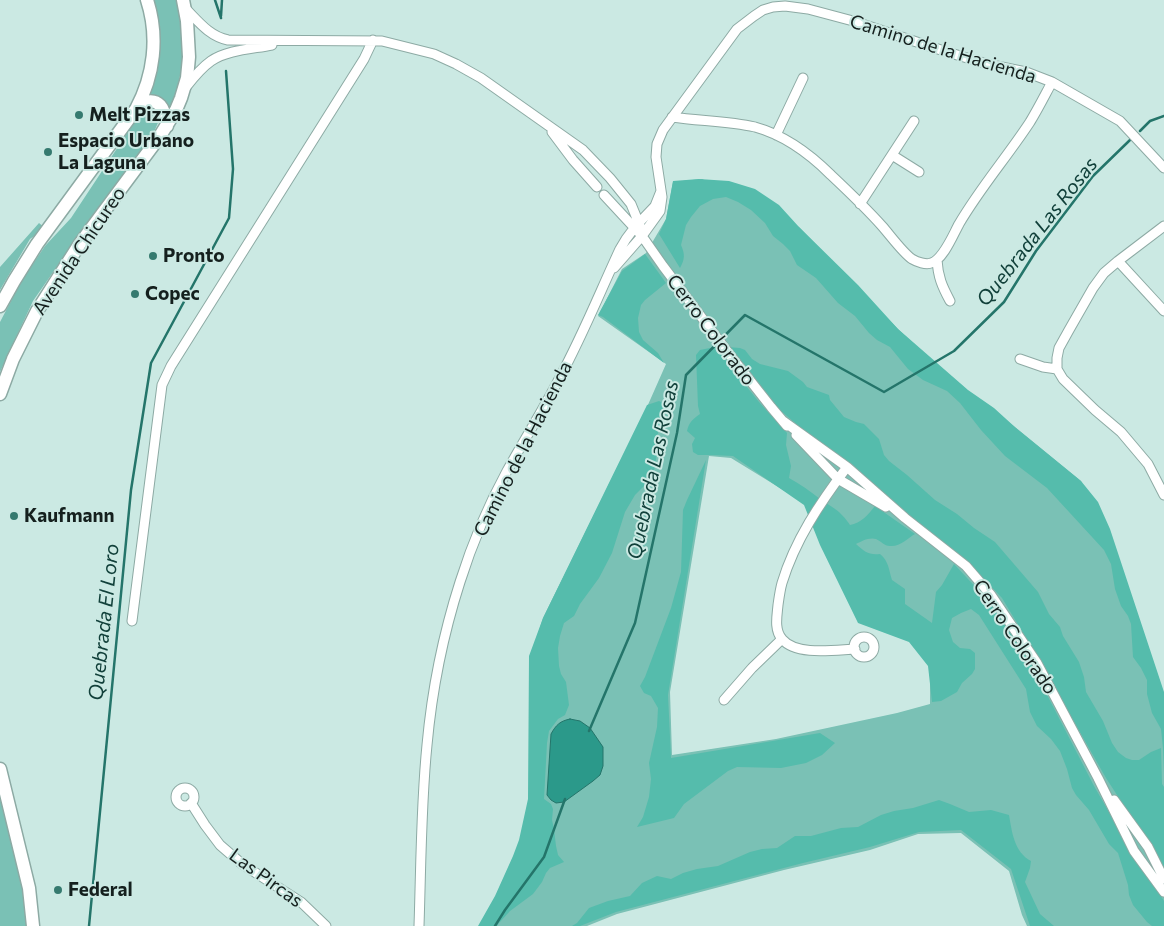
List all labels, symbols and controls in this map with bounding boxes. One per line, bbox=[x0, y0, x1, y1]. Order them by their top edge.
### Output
street label: Camino de la Hacienda bbox=[847, 10, 1039, 88]
place label: Melt Pizzas bbox=[89, 104, 190, 126]
marker: Melt Pizzas bbox=[73, 109, 85, 121]
place label: Espacio Urbano La Laguna bbox=[58, 130, 194, 174]
marker: Espacio Urbano La Laguna bbox=[42, 146, 54, 158]
water label: Quebrada Las Rosas bbox=[972, 153, 1102, 311]
street label: Avenida Chicureo bbox=[28, 183, 130, 319]
place label: Pronto bbox=[163, 245, 225, 267]
marker: Pronto bbox=[147, 250, 159, 262]
street label: Cerro Colorado bbox=[662, 270, 760, 390]
place label: Copec bbox=[145, 283, 200, 305]
marker: Copec bbox=[129, 288, 141, 300]
street label: Camino de la Hacienda bbox=[469, 358, 577, 540]
water label: Quebrada Las Rosas bbox=[622, 379, 684, 561]
place label: Kaufmann bbox=[24, 505, 114, 527]
marker: Kaufmann bbox=[8, 510, 20, 522]
water label: Quebrada El Loro bbox=[84, 542, 124, 702]
street label: Cerro Colorado bbox=[968, 575, 1062, 699]
street label: Las Pircas bbox=[225, 844, 307, 912]
place label: Federal bbox=[68, 879, 133, 901]
marker: Federal bbox=[52, 884, 64, 896]

